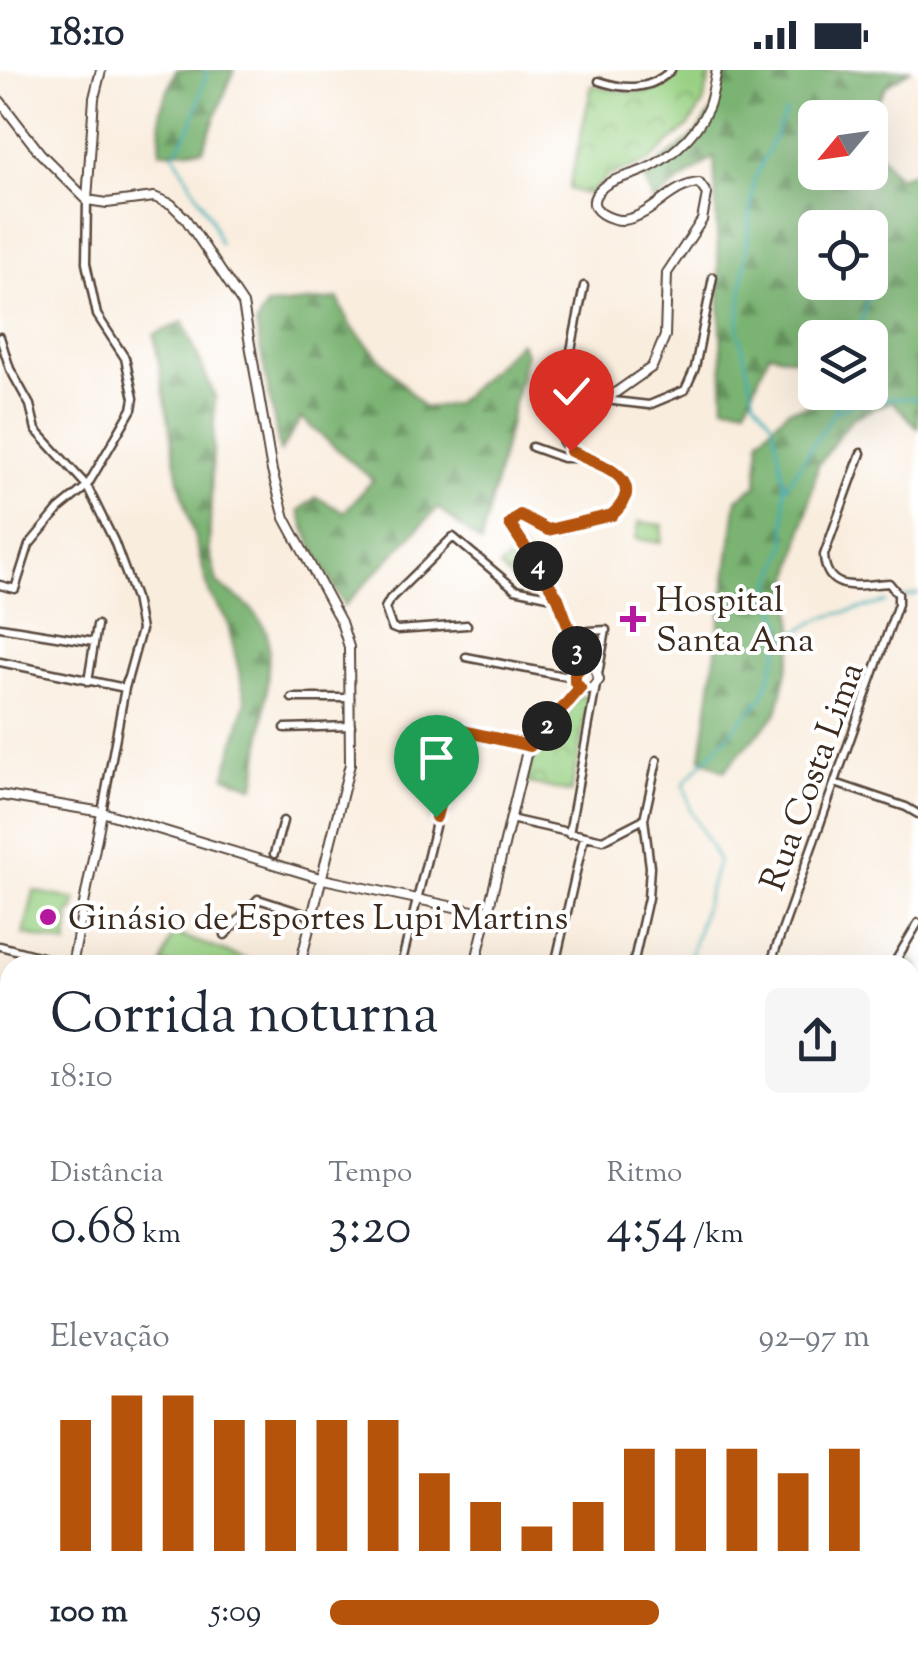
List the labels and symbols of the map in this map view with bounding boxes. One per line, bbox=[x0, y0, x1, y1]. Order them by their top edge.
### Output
north arrow bbox=[798, 100, 888, 190]
pin bbox=[529, 349, 614, 452]
pin: 4 bbox=[513, 541, 563, 591]
place label: Hospital Santa Ana bbox=[656, 577, 814, 668]
marker: Hospital Santa Ana bbox=[620, 606, 646, 632]
pin: 3 bbox=[552, 626, 602, 676]
street label: Rua Costa Lima bbox=[749, 656, 879, 899]
pin: 2 bbox=[522, 701, 572, 751]
pin bbox=[394, 715, 479, 818]
place label: Ginásio de Esportes Lupi Martins bbox=[68, 895, 568, 946]
marker: Ginásio de Esportes Lupi Martins bbox=[37, 906, 59, 928]

